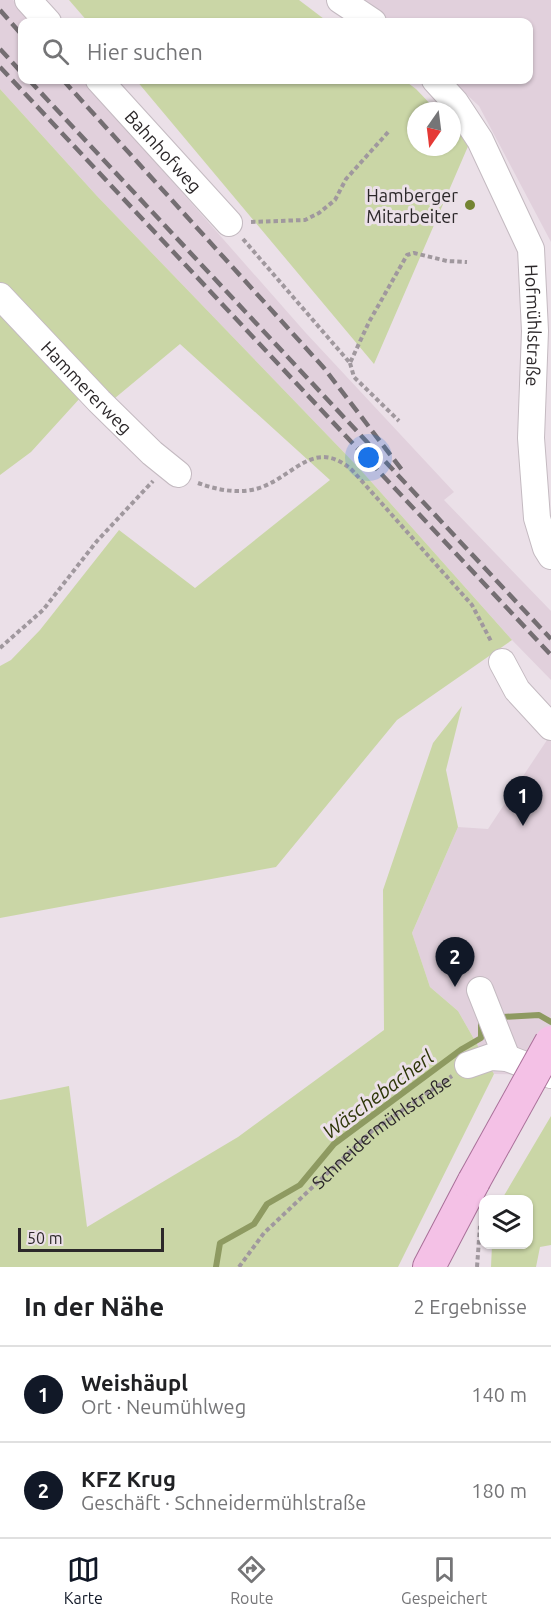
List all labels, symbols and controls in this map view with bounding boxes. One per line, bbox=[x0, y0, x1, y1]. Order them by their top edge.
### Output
search box bbox=[18, 18, 533, 84]
icon: search bbox=[39, 35, 72, 68]
text: Hier suchen bbox=[87, 39, 203, 64]
north arrow bbox=[407, 102, 461, 156]
street label: Bahnhofweg bbox=[121, 106, 206, 196]
place label: Hamberger Mitarbeiter bbox=[366, 185, 458, 226]
marker: Hamberger Mitarbeiter bbox=[463, 198, 477, 212]
street label: Hofmühlstraße bbox=[522, 264, 545, 387]
street label: Hammererweg bbox=[38, 337, 136, 438]
your location bbox=[354, 443, 383, 472]
pin: 1 bbox=[504, 776, 542, 826]
pin: 2 bbox=[436, 938, 474, 987]
water label: Wäschebacherl bbox=[318, 1045, 438, 1143]
street label: Schneidermühlstraße bbox=[308, 1070, 455, 1193]
map controls bbox=[479, 1195, 533, 1249]
button: layers bbox=[479, 1195, 533, 1249]
scale bar bbox=[18, 1225, 164, 1252]
text: 50 m bbox=[27, 1229, 63, 1247]
text: In der Nähe bbox=[24, 1292, 164, 1321]
text: 2 Ergebnisse bbox=[413, 1295, 527, 1318]
text: Weishäupl bbox=[81, 1370, 188, 1395]
text: 1 bbox=[38, 1383, 49, 1406]
text: 140 m bbox=[471, 1383, 527, 1406]
text: Ort · Neumühlweg bbox=[81, 1395, 246, 1418]
text: KFZ Krug bbox=[81, 1466, 176, 1491]
text: 2 bbox=[38, 1479, 49, 1502]
text: 180 m bbox=[471, 1479, 527, 1502]
text: Geschäft · Schneidermühlstraße bbox=[81, 1491, 366, 1514]
tab: Karte bbox=[64, 1553, 103, 1607]
tab: Route bbox=[230, 1553, 274, 1607]
tab: Gespeichert bbox=[401, 1553, 487, 1607]

